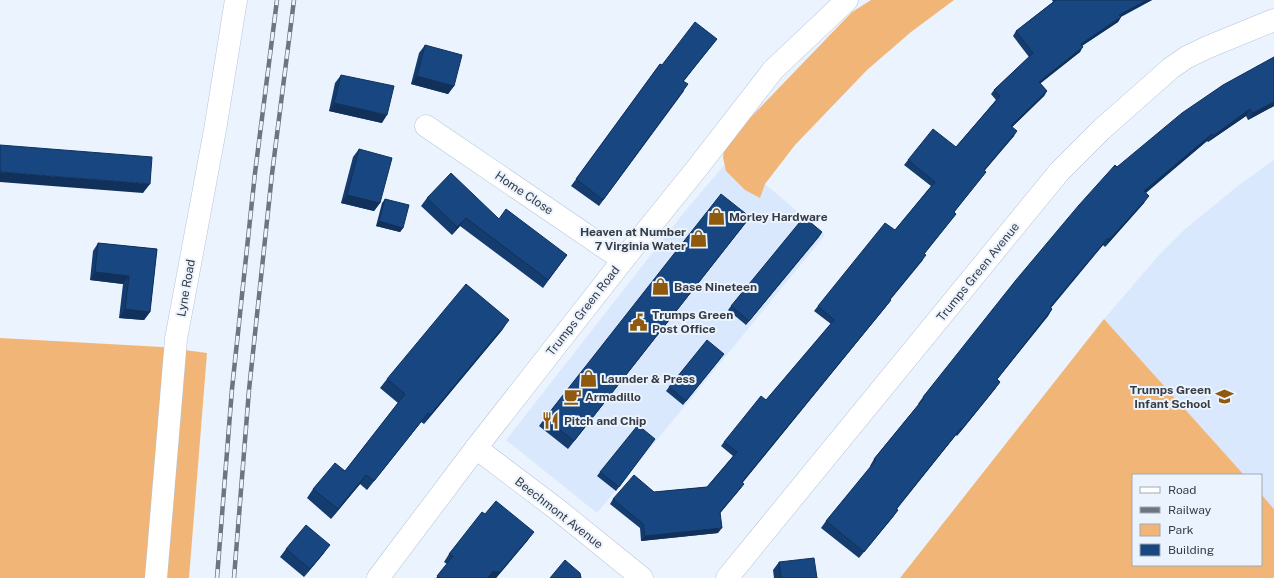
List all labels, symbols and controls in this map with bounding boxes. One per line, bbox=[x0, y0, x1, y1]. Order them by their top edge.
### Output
street label: Home Close bbox=[492, 168, 556, 218]
shop icon: Morley Hardware bbox=[706, 207, 726, 227]
place label: Morley Hardware bbox=[729, 210, 828, 224]
street label: Trumps Green Avenue bbox=[934, 220, 1022, 324]
place label: Heaven at Number 7 Virginia Water bbox=[580, 225, 686, 253]
shop icon: Heaven at Number 7 Virginia Water bbox=[689, 229, 709, 249]
street label: Lyne Road bbox=[174, 258, 198, 318]
street label: Trumps Green Road bbox=[544, 263, 622, 359]
shop icon: Base Nineteen bbox=[651, 277, 671, 297]
place label: Base Nineteen bbox=[674, 280, 757, 294]
place label: Trumps Green Post Office bbox=[652, 308, 733, 336]
public building icon: Trumps Green Post Office bbox=[629, 312, 649, 332]
shop icon: Launder & Press bbox=[578, 369, 598, 389]
place label: Launder & Press bbox=[601, 372, 695, 386]
place label: Trumps Green Infant School bbox=[1130, 383, 1211, 411]
cafe icon: Armadillo bbox=[562, 387, 582, 407]
school or university icon: Trumps Green Infant School bbox=[1214, 387, 1234, 407]
place label: Armadillo bbox=[585, 390, 641, 404]
restaurant icon: Pitch and Chip bbox=[541, 411, 561, 431]
place label: Pitch and Chip bbox=[564, 414, 646, 428]
street label: Beechmont Avenue bbox=[512, 474, 606, 552]
legend bbox=[1132, 474, 1262, 566]
text: Road bbox=[1168, 483, 1196, 497]
text: Railway bbox=[1168, 503, 1212, 517]
text: Park bbox=[1168, 523, 1194, 537]
text: Building bbox=[1168, 543, 1214, 557]

